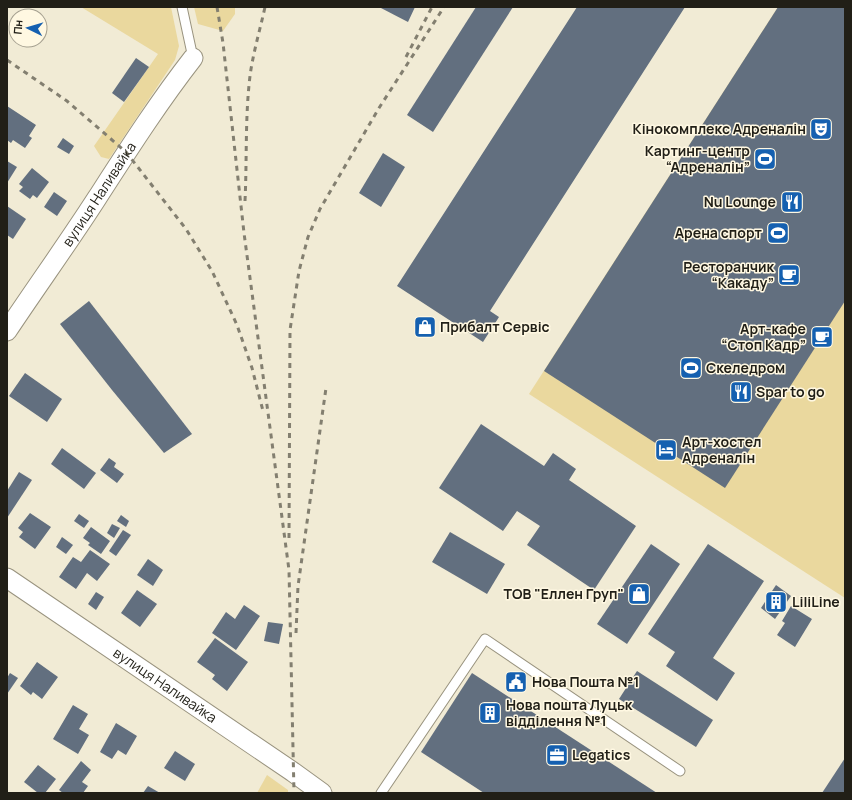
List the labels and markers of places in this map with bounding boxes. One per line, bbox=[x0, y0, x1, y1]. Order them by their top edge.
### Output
theatre icon: Кінокомплекс Адреналін bbox=[808, 116, 834, 142]
place label: Кінокомплекс Адреналін bbox=[633, 119, 806, 138]
place label: Картинг-центр “Адреналін” bbox=[645, 141, 750, 176]
sports icon: Картинг-центр “Адреналін” bbox=[752, 146, 778, 172]
restaurant icon: Nu Lounge bbox=[779, 189, 805, 215]
place label: Nu Lounge bbox=[704, 192, 776, 211]
sports icon: Арена спорт bbox=[765, 220, 791, 246]
place label: Арена спорт bbox=[675, 223, 763, 242]
place label: Ресторанчик “Какаду” bbox=[683, 257, 774, 292]
cafe icon: Ресторанчик “Какаду” bbox=[776, 262, 802, 288]
shop icon: Прибалт Сервіс bbox=[412, 314, 438, 340]
place label: Прибалт Сервіс bbox=[440, 317, 550, 336]
place label: Арт-кафе “Стоп Кадр” bbox=[721, 319, 806, 354]
cafe icon: Арт-кафе “Стоп Кадр” bbox=[809, 324, 835, 350]
sports icon: Скеледром bbox=[678, 355, 704, 381]
place label: Скеледром bbox=[706, 358, 785, 377]
restaurant icon: Spar to go bbox=[728, 379, 754, 405]
place label: Spar to go bbox=[756, 382, 825, 401]
place label: Арт-хостел Адреналін bbox=[682, 432, 762, 467]
hotel icon: Арт-хостел Адреналін bbox=[653, 437, 679, 463]
shop icon: ТОВ "Еллен Груп" bbox=[626, 581, 652, 607]
place label: ТОВ "Еллен Груп" bbox=[504, 584, 624, 603]
building icon: LiliLine bbox=[763, 589, 789, 615]
place label: LiliLine bbox=[792, 592, 840, 611]
public building icon: Нова Пошта №1 bbox=[503, 669, 529, 695]
place label: Нова Пошта №1 bbox=[532, 672, 639, 691]
place label: Нова пошта Луцьк відділення №1 bbox=[506, 695, 633, 730]
building icon: Нова пошта Луцьк відділення №1 bbox=[477, 700, 503, 726]
office icon: Legatics bbox=[544, 742, 570, 768]
place label: Legatics bbox=[572, 745, 631, 764]

